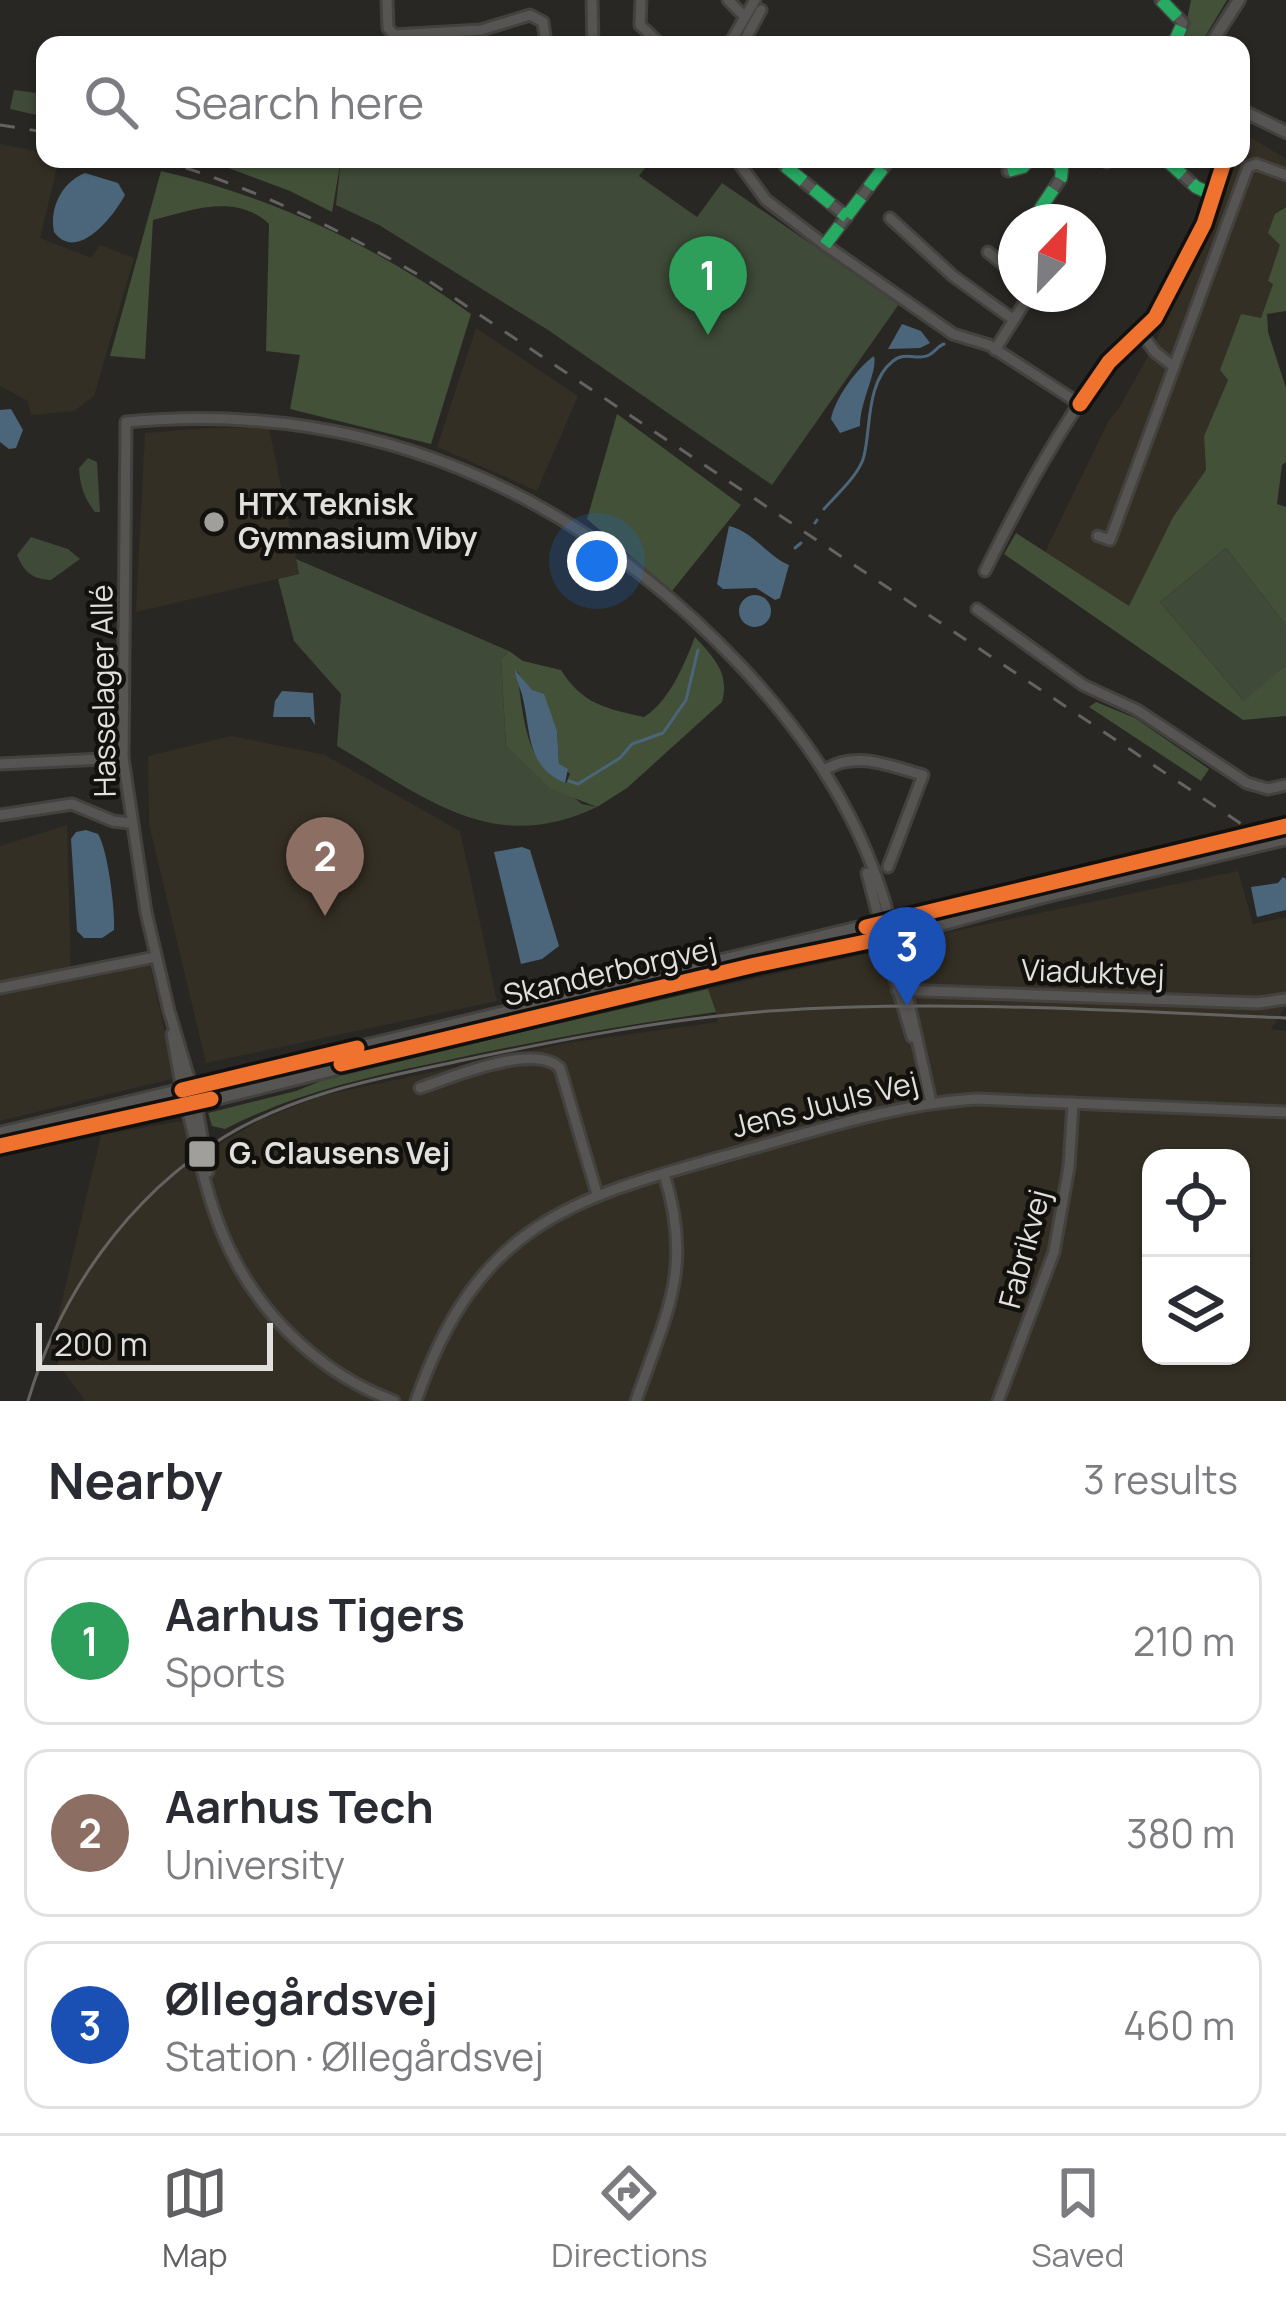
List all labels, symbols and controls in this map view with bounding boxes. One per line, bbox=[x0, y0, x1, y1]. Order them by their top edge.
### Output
search box bbox=[36, 36, 1250, 168]
icon: search bbox=[78, 69, 144, 135]
text: Search here bbox=[174, 71, 424, 133]
north arrow bbox=[998, 204, 1106, 312]
pin: 1 bbox=[669, 236, 747, 335]
place label: HTX Teknisk Gymnasium Viby bbox=[238, 483, 478, 558]
marker: HTX Teknisk Gymnasium Viby bbox=[201, 509, 227, 535]
your location bbox=[567, 531, 627, 591]
street label: Hasselager Allé bbox=[80, 584, 125, 798]
pin: 2 bbox=[286, 817, 364, 916]
pin: 3 bbox=[868, 907, 946, 1006]
street label: Skanderborgvej bbox=[499, 926, 720, 1015]
street label: Viaduktvej bbox=[1021, 949, 1165, 994]
street label: Jens Juuls Vej bbox=[727, 1061, 922, 1146]
place label: G. Clausens Vej bbox=[229, 1132, 450, 1173]
marker: G. Clausens Vej bbox=[186, 1138, 218, 1170]
map controls bbox=[1142, 1149, 1250, 1365]
button: locate bbox=[1142, 1149, 1250, 1257]
street label: Fabrikvej bbox=[988, 1185, 1059, 1313]
button: layers bbox=[1142, 1257, 1250, 1365]
scale bar bbox=[36, 1317, 273, 1370]
text: 200 m bbox=[54, 1321, 148, 1366]
text: Nearby bbox=[48, 1445, 223, 1514]
text: 3 results bbox=[1083, 1452, 1238, 1506]
text: Aarhus Tigers bbox=[165, 1583, 465, 1645]
text: 1 bbox=[81, 1614, 99, 1668]
text: 210 m bbox=[1133, 1614, 1235, 1668]
text: Sports bbox=[165, 1645, 285, 1699]
text: Aarhus Tech bbox=[165, 1775, 434, 1837]
text: 2 bbox=[78, 1806, 102, 1860]
text: 380 m bbox=[1126, 1806, 1235, 1860]
text: University bbox=[165, 1837, 345, 1891]
text: Øllegårdsvej bbox=[165, 1967, 438, 2029]
text: 3 bbox=[79, 1998, 101, 2052]
text: 460 m bbox=[1123, 1998, 1235, 2052]
text: Station · Øllegårdsvej bbox=[165, 2029, 544, 2083]
tab: Map bbox=[162, 2160, 228, 2277]
tab: Directions bbox=[551, 2160, 708, 2277]
tab: Saved bbox=[1031, 2160, 1124, 2277]

